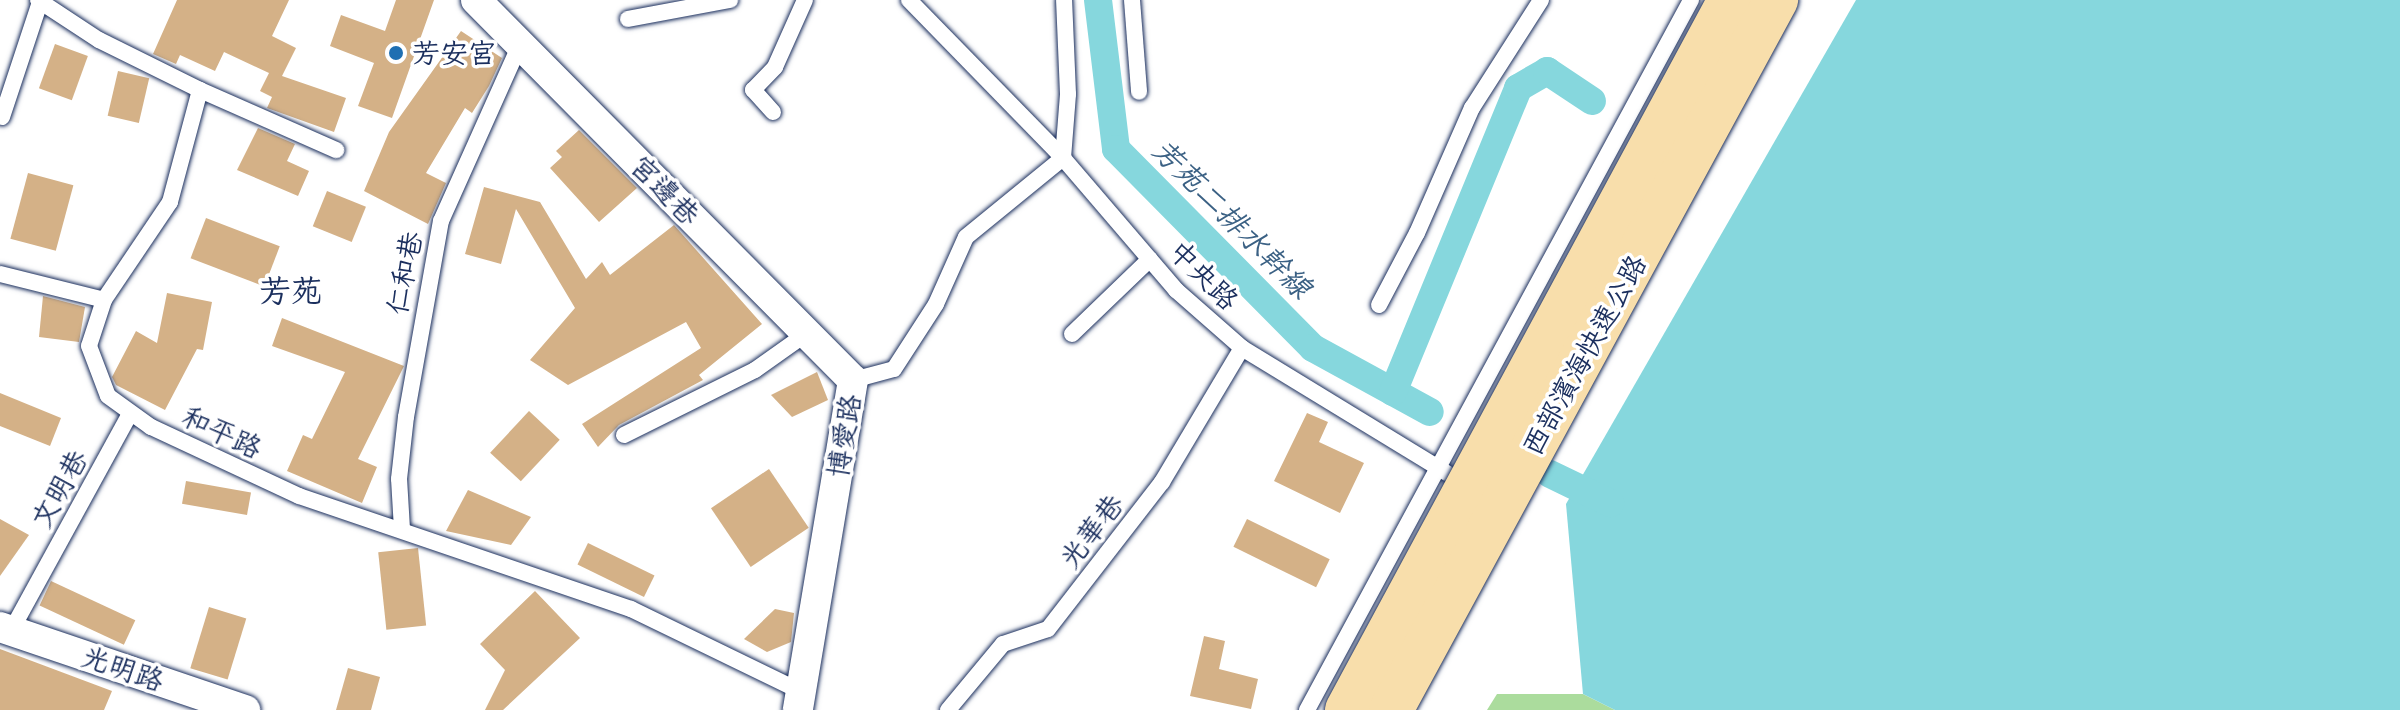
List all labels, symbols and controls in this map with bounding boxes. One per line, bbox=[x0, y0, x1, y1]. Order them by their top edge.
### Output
place label: 芳安宮 bbox=[412, 36, 496, 70]
marker: 芳安宮 bbox=[387, 44, 405, 62]
water label: 芳苑二排水幹線 bbox=[1145, 132, 1319, 306]
street label: 宮邊巷 bbox=[623, 148, 707, 232]
street label: 仁和巷 bbox=[379, 229, 429, 317]
street label: 中央路 bbox=[1162, 233, 1246, 317]
street label: 西部濱海快速公路 bbox=[1515, 249, 1653, 461]
district label: 芳苑 bbox=[259, 272, 323, 310]
street label: 博愛路 bbox=[821, 392, 867, 480]
street label: 和平路 bbox=[177, 399, 267, 465]
street label: 文明巷 bbox=[24, 444, 94, 534]
street label: 光華巷 bbox=[1052, 488, 1130, 574]
street label: 光明路 bbox=[78, 638, 168, 698]

